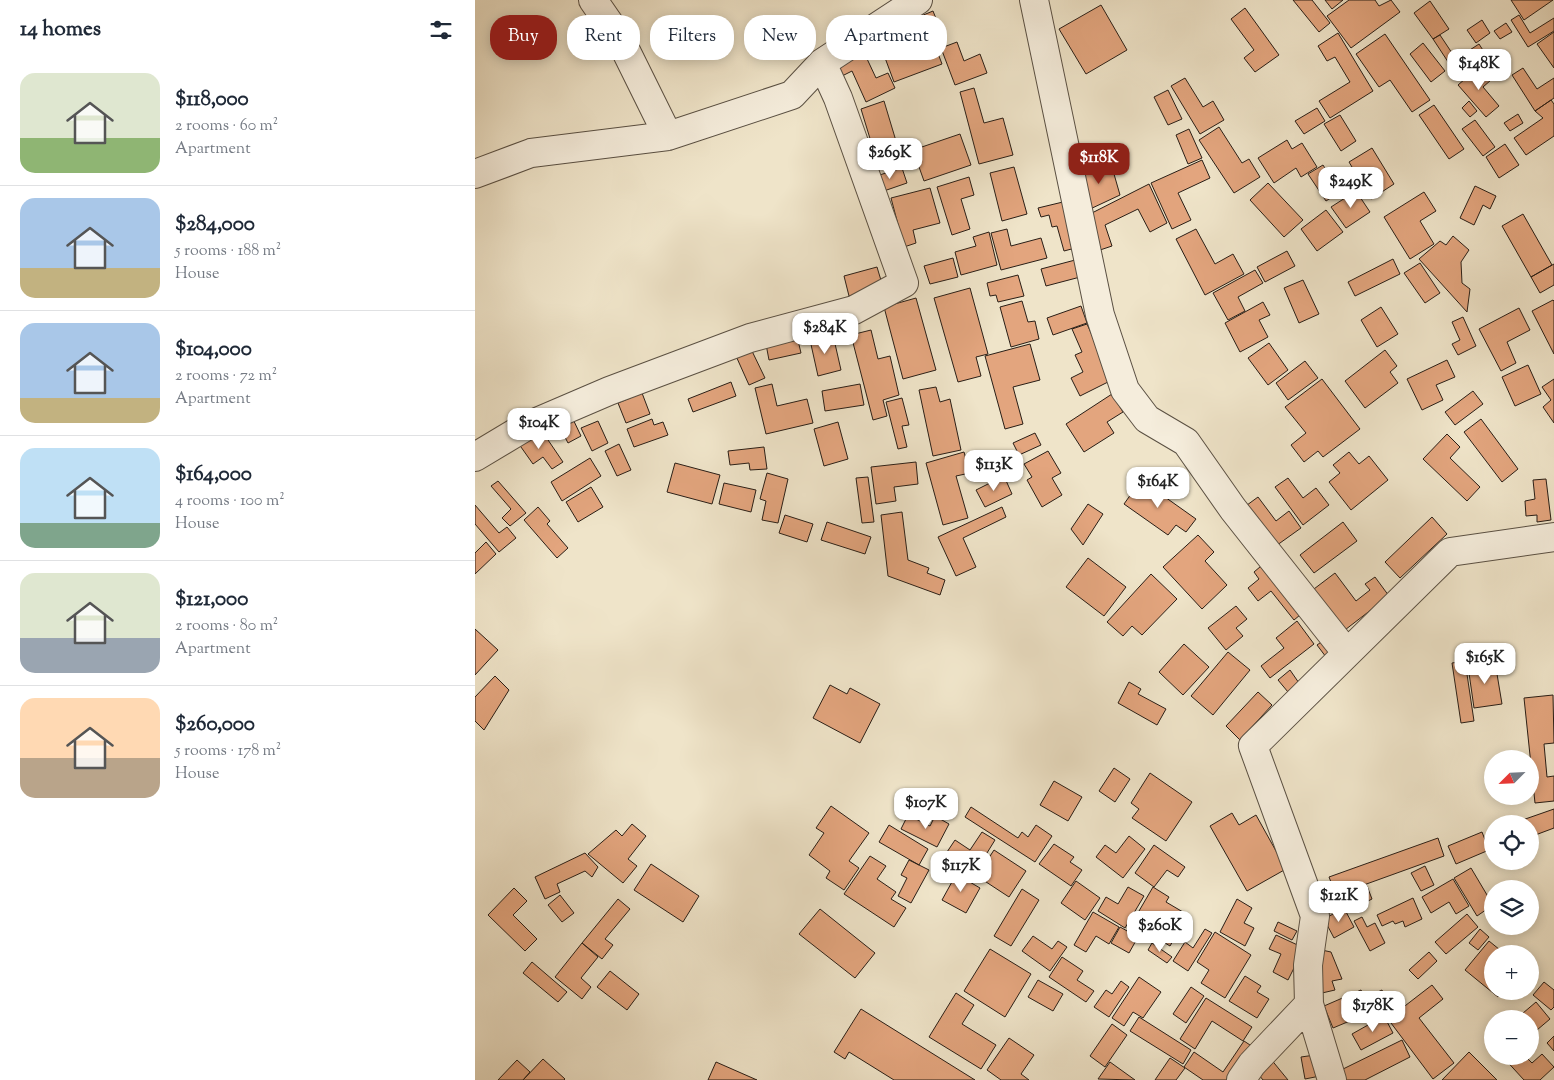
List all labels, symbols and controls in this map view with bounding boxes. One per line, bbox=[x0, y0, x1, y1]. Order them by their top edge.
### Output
text: 14 homes bbox=[20, 15, 101, 45]
chip: Buy bbox=[490, 15, 557, 60]
chip: Rent bbox=[567, 15, 640, 60]
chip: Filters bbox=[650, 15, 734, 60]
chip: New bbox=[744, 15, 816, 60]
chip: Apartment bbox=[826, 15, 947, 60]
icon: filters bbox=[427, 16, 455, 44]
pin: $148K bbox=[1444, 48, 1514, 91]
text: $148K bbox=[1458, 53, 1500, 76]
text: $118,000 bbox=[175, 85, 249, 115]
icon: home bbox=[60, 93, 120, 153]
text: 2 rooms · 60 m² bbox=[175, 115, 278, 138]
text: Apartment bbox=[175, 138, 251, 161]
pin: $269K bbox=[855, 138, 925, 180]
text: $269K bbox=[868, 142, 912, 165]
pin: $118K bbox=[1064, 142, 1134, 185]
text: $118K bbox=[1080, 147, 1119, 170]
pin: $249K bbox=[1316, 166, 1386, 209]
text: $249K bbox=[1329, 171, 1373, 194]
text: $284,000 bbox=[175, 210, 255, 240]
icon: home bbox=[60, 218, 120, 278]
text: 5 rooms · 188 m² bbox=[175, 240, 281, 263]
text: House bbox=[175, 263, 219, 286]
pin: $284K bbox=[790, 312, 860, 355]
text: $284K bbox=[803, 317, 847, 340]
text: $104,000 bbox=[175, 335, 252, 365]
icon: home bbox=[60, 343, 120, 403]
text: 2 rooms · 72 m² bbox=[175, 365, 277, 388]
text: Apartment bbox=[175, 388, 251, 411]
pin: $104K bbox=[504, 408, 574, 450]
text: $104K bbox=[518, 412, 560, 435]
pin: $113K bbox=[959, 450, 1029, 492]
text: $113K bbox=[975, 454, 1013, 477]
text: $164,000 bbox=[175, 460, 252, 490]
pin: $164K bbox=[1123, 466, 1193, 509]
icon: home bbox=[60, 468, 120, 528]
text: $164K bbox=[1137, 471, 1179, 494]
text: 4 rooms · 100 m² bbox=[175, 490, 285, 513]
text: House bbox=[175, 513, 219, 536]
text: $121,000 bbox=[175, 585, 248, 615]
icon: home bbox=[60, 593, 120, 653]
text: 2 rooms · 80 m² bbox=[175, 615, 278, 638]
text: Apartment bbox=[175, 638, 251, 661]
pin: $165K bbox=[1450, 642, 1520, 685]
text: $165K bbox=[1466, 647, 1504, 670]
text: $260,000 bbox=[175, 710, 255, 740]
icon: home bbox=[60, 718, 120, 778]
text: 5 rooms · 178 m² bbox=[175, 740, 281, 763]
north arrow bbox=[1484, 750, 1539, 805]
map controls bbox=[1484, 750, 1539, 1065]
text: House bbox=[175, 763, 219, 786]
pin: $107K bbox=[891, 788, 961, 830]
text: $107K bbox=[905, 792, 947, 815]
button: locate bbox=[1484, 815, 1539, 870]
pin: $117K bbox=[926, 850, 996, 893]
text: $117K bbox=[941, 855, 981, 878]
pin: $121K bbox=[1304, 880, 1374, 923]
button: layers bbox=[1484, 880, 1539, 935]
text: $121K bbox=[1320, 885, 1358, 908]
pin: $260K bbox=[1125, 910, 1195, 953]
text: $260K bbox=[1138, 915, 1182, 938]
button: + bbox=[1484, 945, 1539, 1000]
pin: $178K bbox=[1338, 990, 1408, 1033]
text: $178K bbox=[1352, 995, 1394, 1018]
button: − bbox=[1484, 1010, 1539, 1065]

